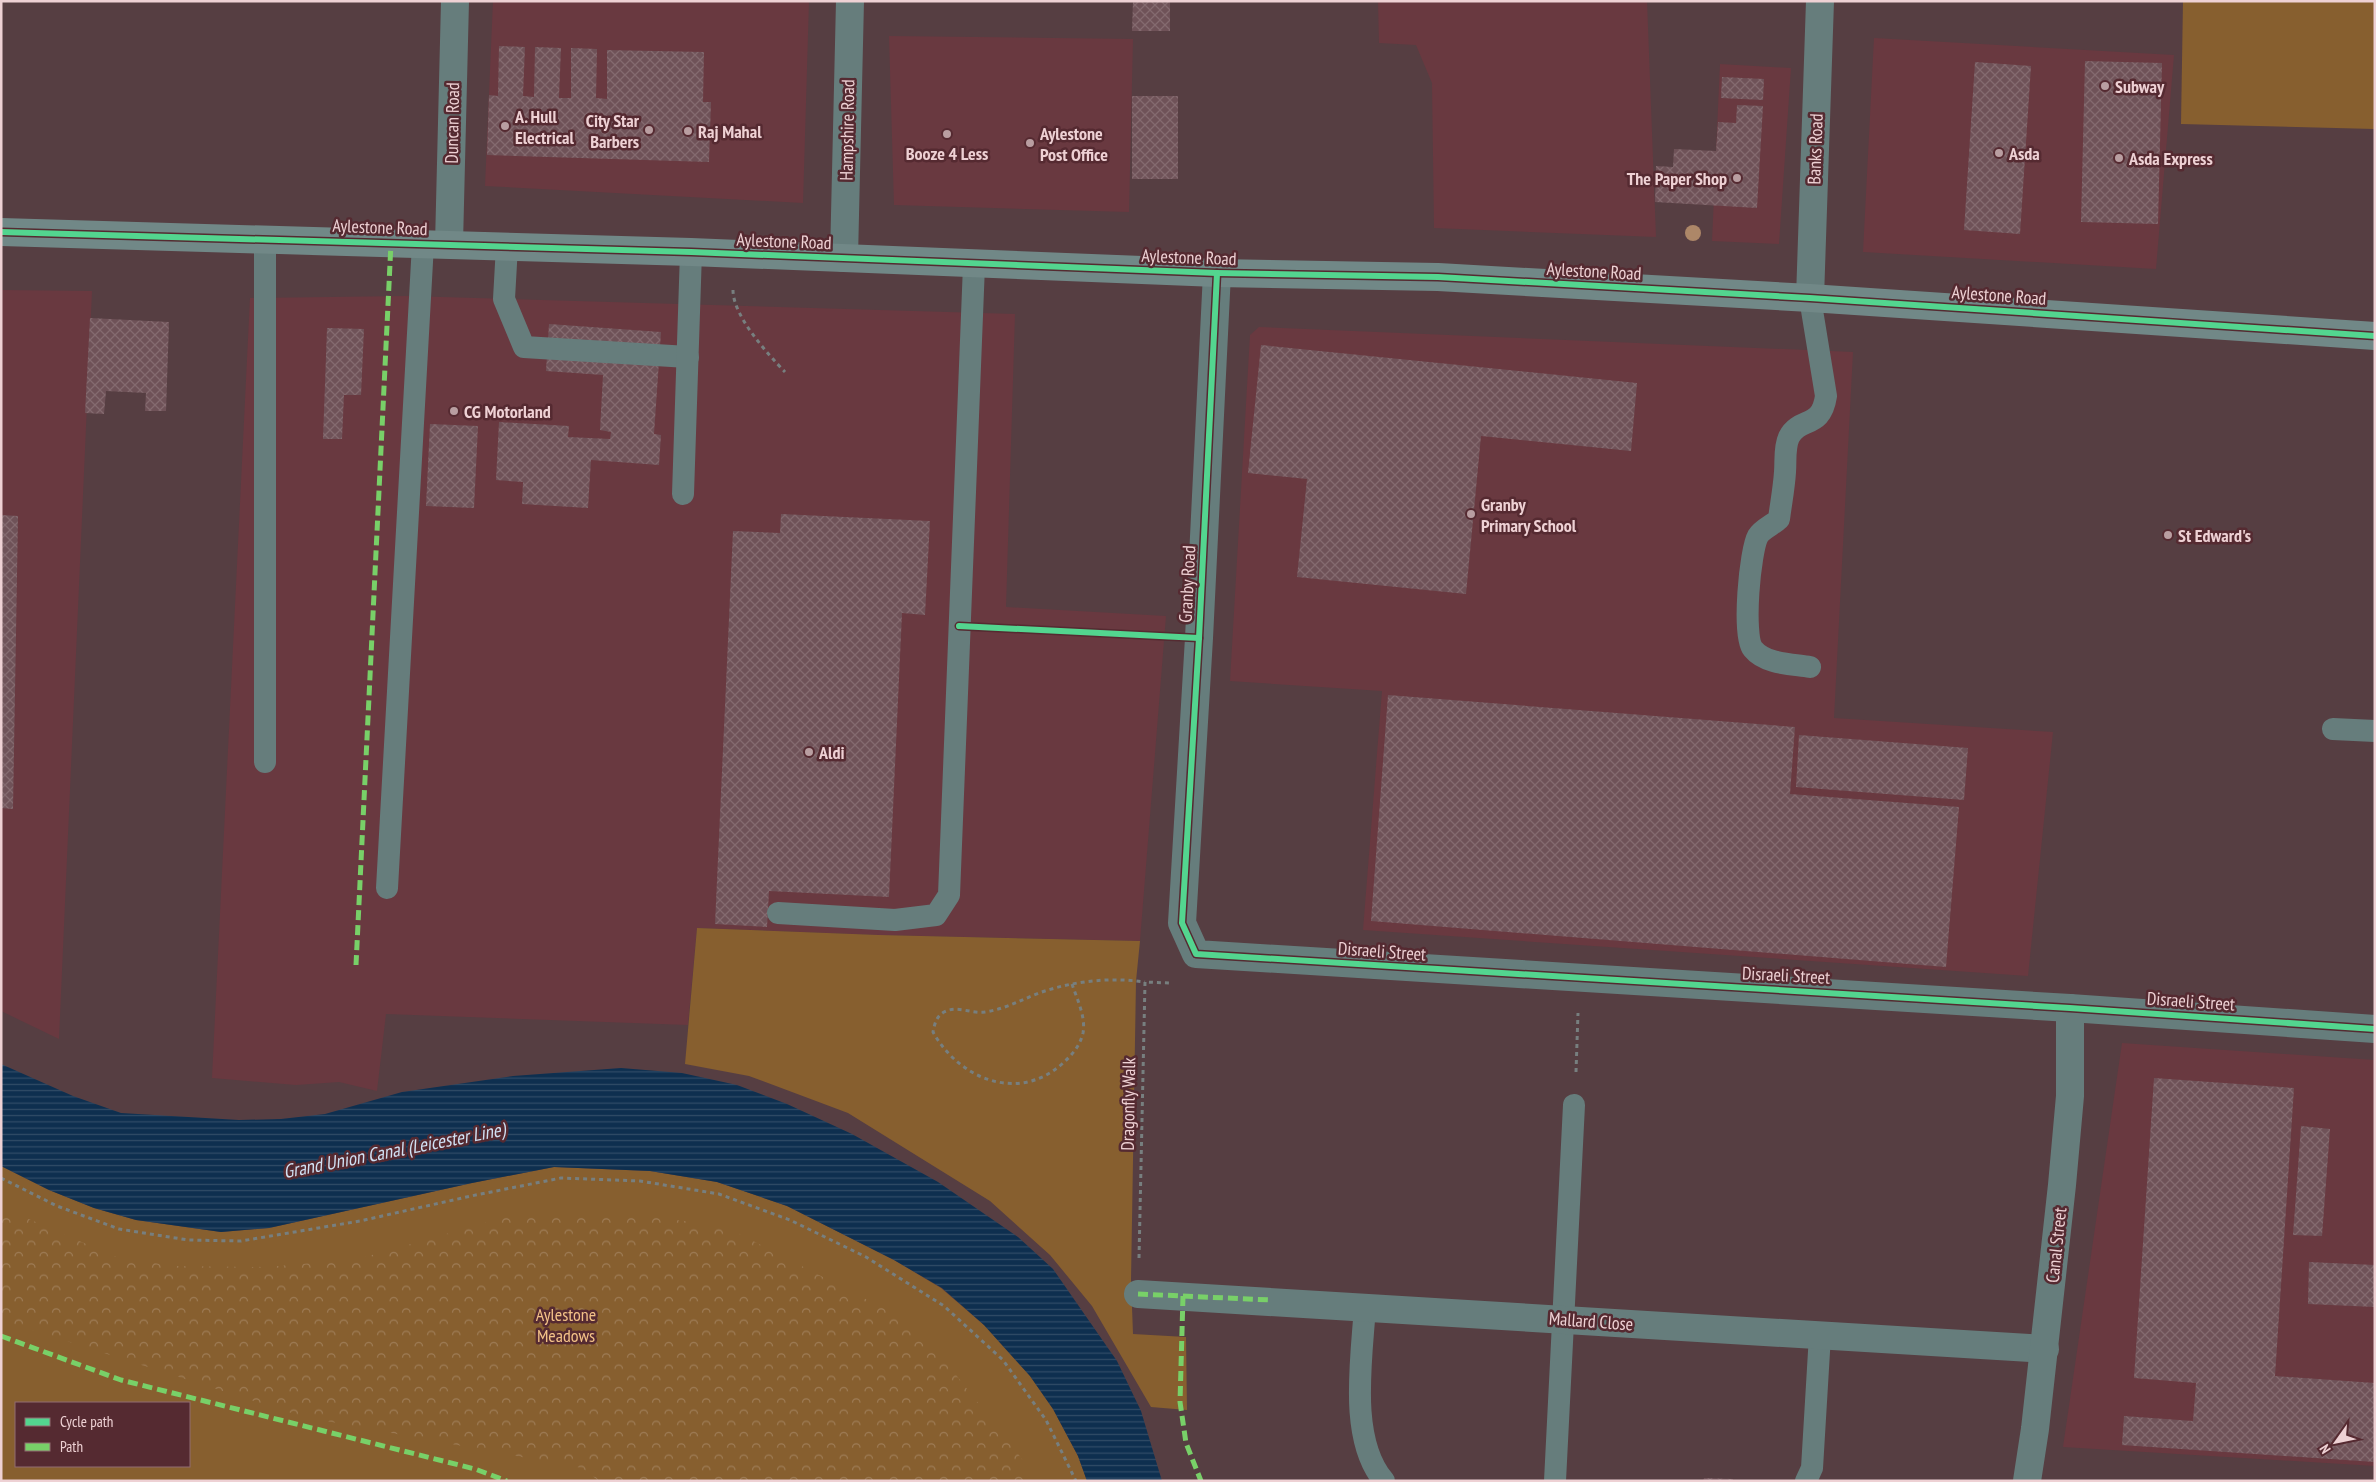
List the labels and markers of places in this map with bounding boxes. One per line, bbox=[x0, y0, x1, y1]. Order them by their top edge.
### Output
place label: Subway bbox=[2115, 75, 2165, 98]
marker: Subway bbox=[2099, 80, 2111, 92]
place label: A. Hull Electrical bbox=[514, 105, 574, 149]
place label: City Star Barbers bbox=[586, 109, 640, 153]
marker: A. Hull Electrical bbox=[499, 120, 511, 132]
place label: Raj Mahal bbox=[698, 120, 762, 143]
place label: Aylestone Post Office bbox=[1039, 122, 1108, 166]
marker: City Star Barbers bbox=[643, 124, 655, 136]
marker: Raj Mahal bbox=[682, 125, 694, 137]
marker: Booze 4 Less bbox=[941, 128, 953, 140]
marker: Aylestone Post Office bbox=[1024, 137, 1036, 149]
place label: Booze 4 Less bbox=[906, 142, 988, 165]
place label: Asda bbox=[2008, 142, 2040, 165]
marker: Asda bbox=[1993, 147, 2005, 159]
place label: Asda Express bbox=[2128, 147, 2213, 170]
marker: Asda Express bbox=[2113, 152, 2125, 164]
place label: The Paper Shop bbox=[1627, 167, 1727, 190]
marker: The Paper Shop bbox=[1731, 172, 1743, 184]
place label: CG Motorland bbox=[464, 400, 551, 423]
marker: CG Motorland bbox=[448, 405, 460, 417]
place label: Granby Primary School bbox=[1481, 493, 1577, 537]
marker: Granby Primary School bbox=[1465, 508, 1477, 520]
place label: St Edward's bbox=[2178, 524, 2251, 547]
marker: St Edward's bbox=[2162, 529, 2174, 541]
place label: Aldi bbox=[818, 741, 844, 764]
marker: Aldi bbox=[803, 746, 815, 758]

